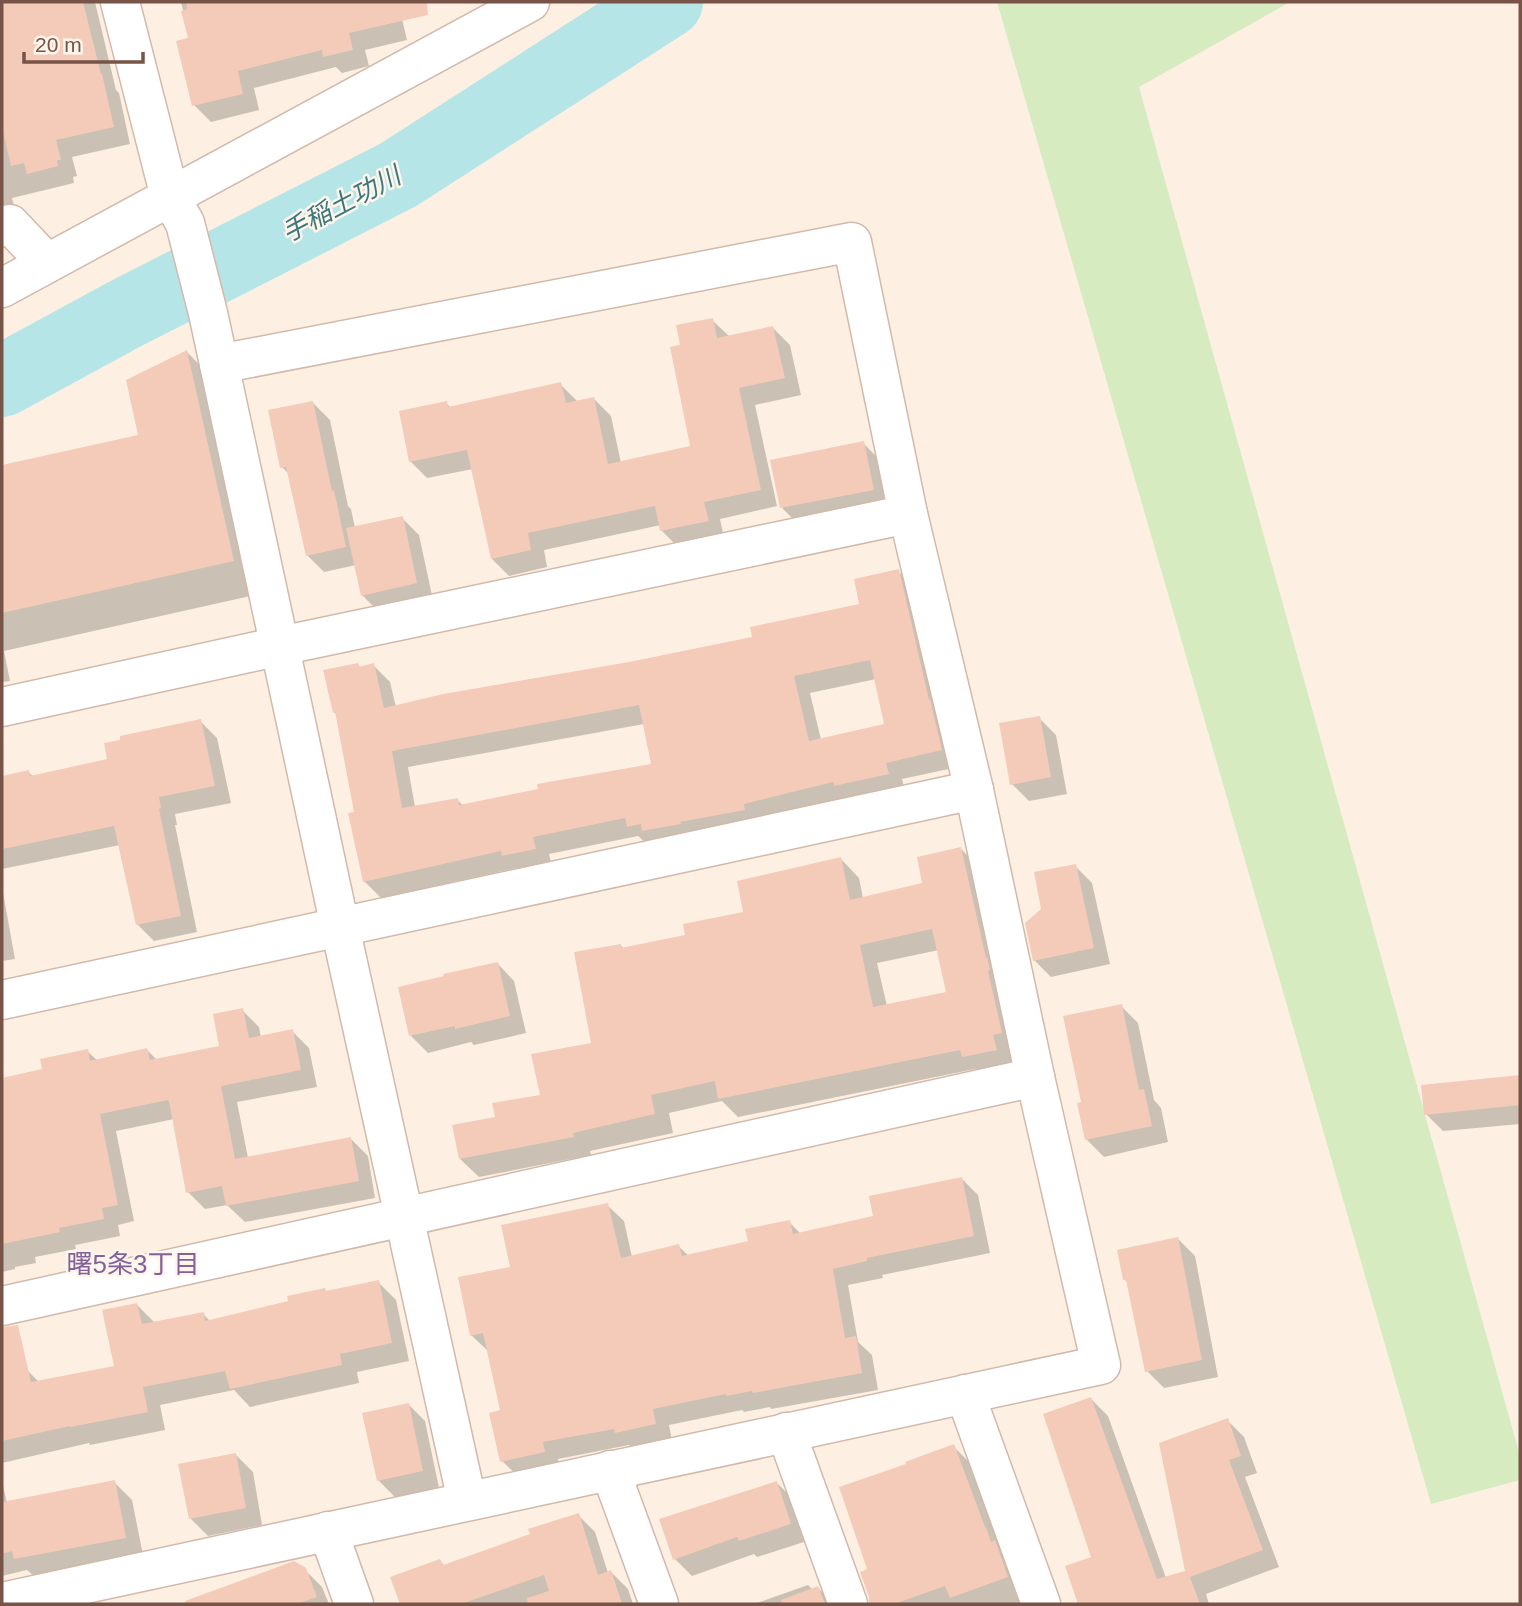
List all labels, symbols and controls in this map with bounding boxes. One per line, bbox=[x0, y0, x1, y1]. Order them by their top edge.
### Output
scale bar bbox=[24, 21, 144, 65]
text: 20 m bbox=[35, 33, 82, 56]
water label: 手稲土功川 bbox=[277, 159, 408, 248]
district label: 曙5条3丁目 bbox=[67, 1249, 199, 1279]

